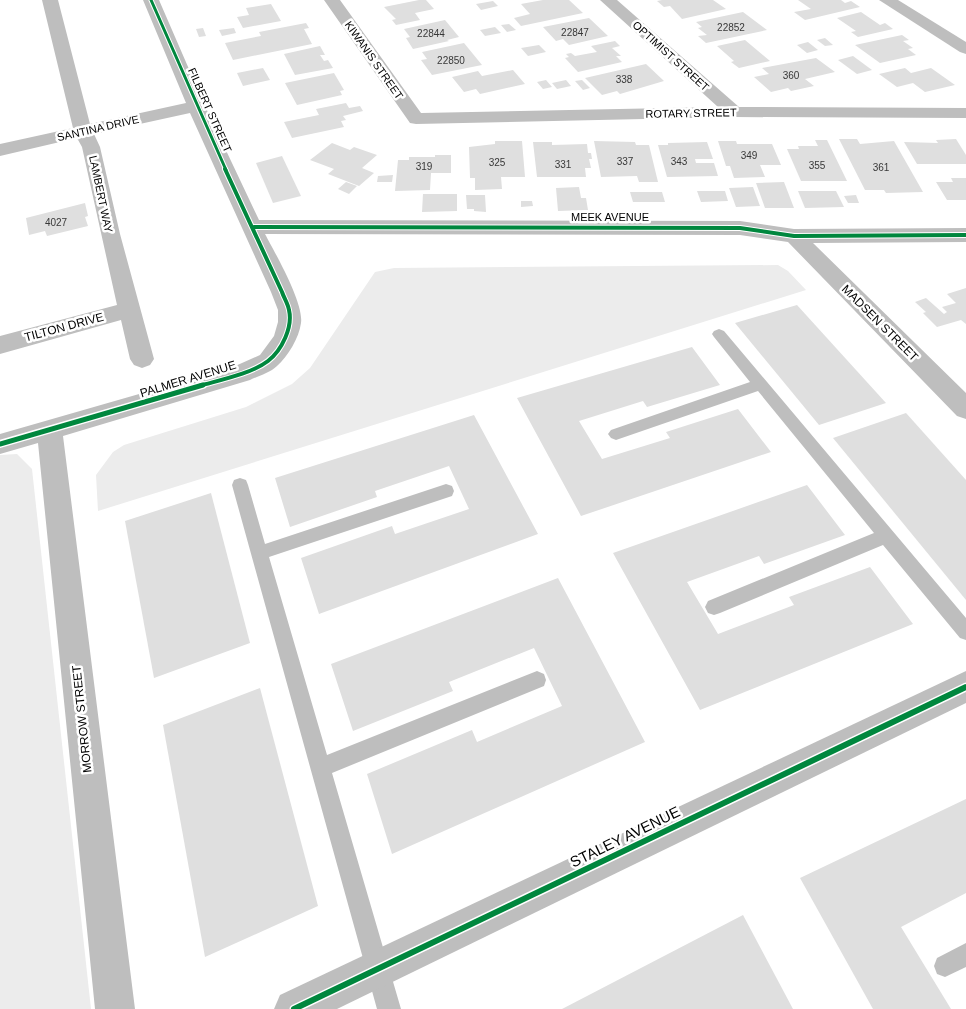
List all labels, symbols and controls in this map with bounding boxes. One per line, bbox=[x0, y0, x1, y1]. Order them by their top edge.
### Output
street label: KIWANIS STREET bbox=[343, 19, 406, 102]
street label: OPTIMIST STREET bbox=[630, 19, 712, 93]
house number: 22852 bbox=[717, 22, 745, 33]
house number: 22847 bbox=[561, 27, 589, 38]
house number: 22844 bbox=[417, 28, 445, 39]
house number: 22850 bbox=[437, 55, 465, 66]
street label: FILBERT STREET bbox=[186, 66, 234, 154]
house number: 360 bbox=[783, 70, 800, 81]
house number: 338 bbox=[616, 74, 633, 85]
street label: ROTARY STREET bbox=[645, 106, 737, 120]
street label: SANTINA DRIVE bbox=[56, 113, 140, 143]
house number: 349 bbox=[741, 150, 758, 161]
street label: LAMBERT WAY bbox=[87, 154, 115, 234]
house number: 337 bbox=[617, 156, 634, 167]
house number: 343 bbox=[671, 156, 688, 167]
house number: 325 bbox=[489, 157, 506, 168]
house number: 331 bbox=[555, 159, 572, 170]
house number: 355 bbox=[809, 160, 826, 171]
house number: 319 bbox=[416, 161, 433, 172]
house number: 361 bbox=[873, 162, 890, 173]
street label: MEEK AVENUE bbox=[571, 211, 649, 223]
house number: 4027 bbox=[45, 217, 68, 228]
street label: MADSEN STREET bbox=[839, 282, 921, 364]
street label: TILTON DRIVE bbox=[23, 310, 105, 344]
street label: PALMER AVENUE bbox=[138, 358, 238, 400]
street label: MORROW STREET bbox=[69, 664, 95, 773]
street label: STALEY AVENUE bbox=[567, 803, 682, 871]

